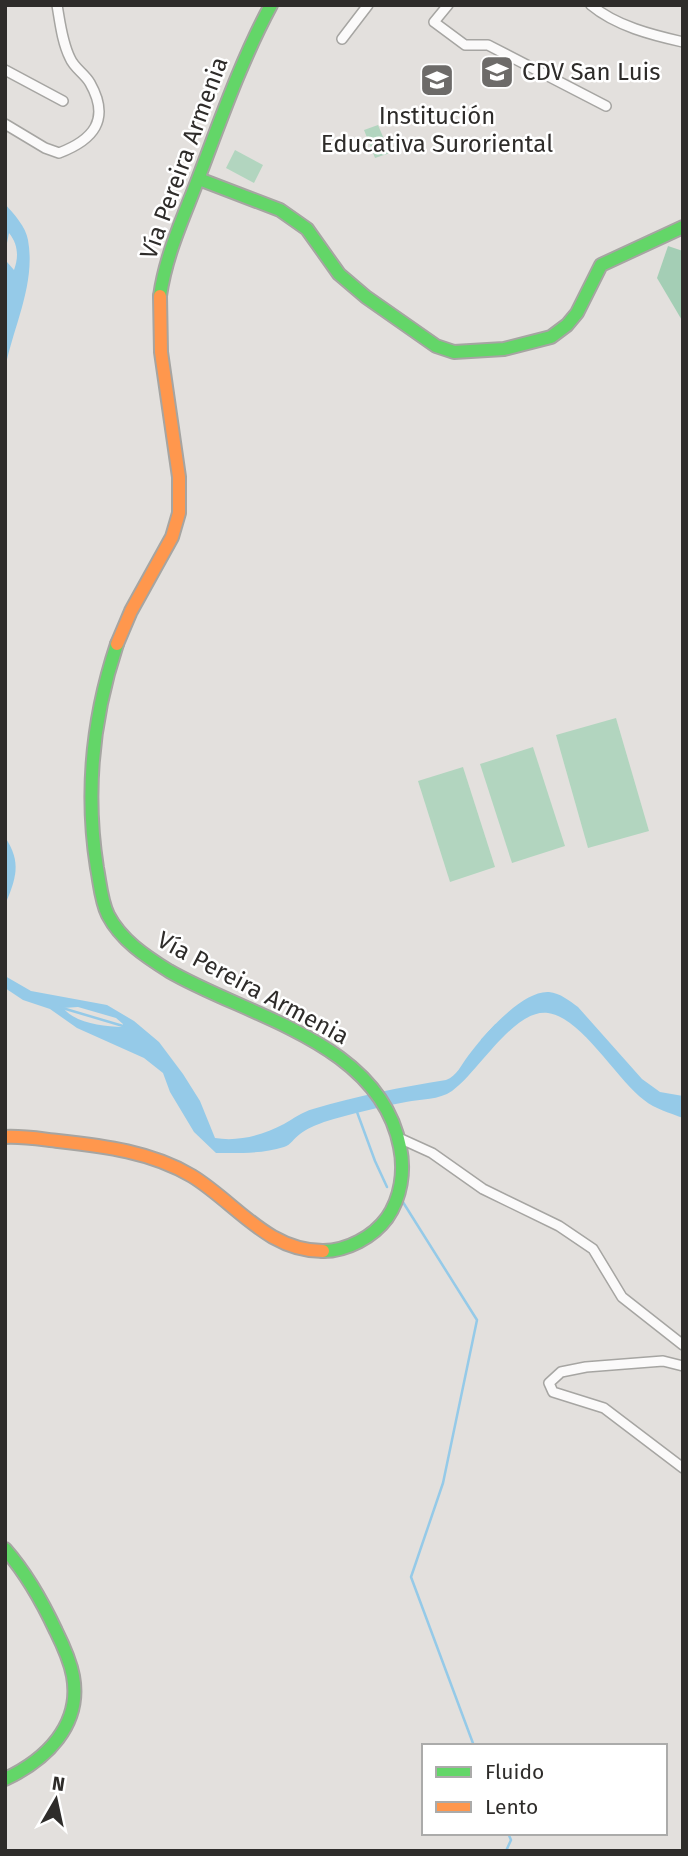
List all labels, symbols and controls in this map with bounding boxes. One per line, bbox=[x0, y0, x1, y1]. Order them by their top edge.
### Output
street label: Vía Pereira Armenia bbox=[134, 53, 234, 263]
school or university icon: CDV San Luis bbox=[478, 53, 516, 91]
place label: CDV San Luis bbox=[522, 58, 661, 86]
school or university icon: Institución Educativa Suroriental bbox=[418, 61, 456, 99]
place label: Institución Educativa Suroriental bbox=[321, 102, 553, 158]
street label: Vía Pereira Armenia bbox=[152, 926, 354, 1050]
legend bbox=[422, 1744, 667, 1835]
text: Fluido bbox=[485, 1759, 544, 1785]
north arrow bbox=[21, 1765, 91, 1835]
text: N bbox=[51, 1771, 67, 1796]
text: Lento bbox=[485, 1794, 538, 1820]

